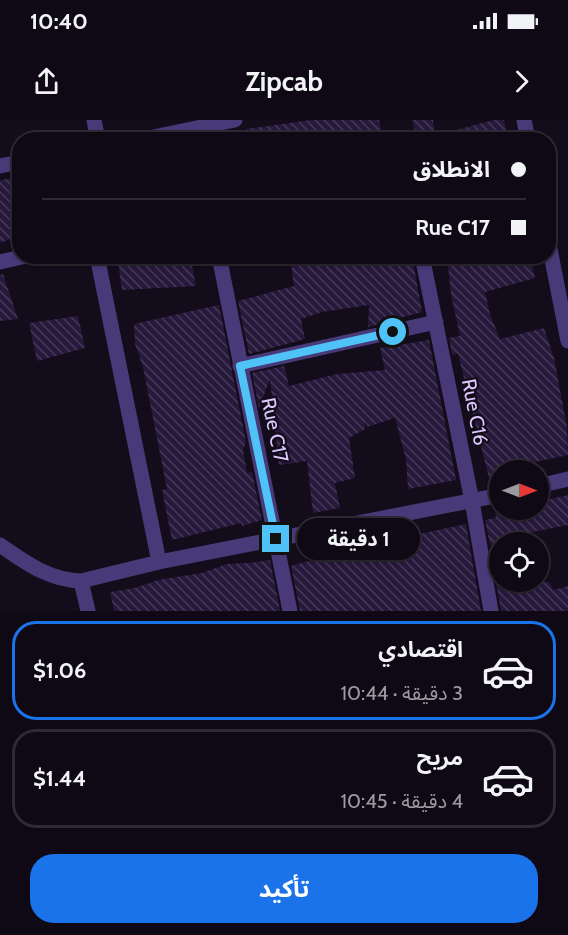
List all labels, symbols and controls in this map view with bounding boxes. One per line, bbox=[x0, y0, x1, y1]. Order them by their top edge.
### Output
text: 10:40 bbox=[30, 8, 88, 35]
icon: share bbox=[30, 65, 63, 98]
text: Zipcab bbox=[245, 65, 323, 98]
icon: forward bbox=[505, 65, 538, 98]
text: الانطلاق bbox=[413, 156, 490, 183]
text: Rue C17 bbox=[415, 214, 490, 241]
route start bbox=[379, 318, 406, 345]
street label: Rue C16 bbox=[457, 377, 493, 447]
street label: Rue C17 bbox=[256, 395, 294, 465]
north arrow bbox=[489, 460, 549, 520]
map controls bbox=[489, 460, 549, 592]
callout: 1 دقيقة bbox=[297, 518, 420, 560]
route end bbox=[262, 525, 289, 552]
text: 1 دقيقة bbox=[327, 527, 390, 551]
button: locate bbox=[489, 532, 549, 592]
text: اقتصادي bbox=[378, 636, 463, 663]
icon: car bbox=[481, 644, 535, 698]
text: $1.06 bbox=[33, 657, 86, 684]
text: 3 دقيقة · 10:44 bbox=[341, 681, 463, 705]
text: مريح bbox=[417, 744, 463, 771]
icon: car bbox=[481, 752, 535, 806]
text: $1.44 bbox=[33, 765, 86, 792]
text: 4 دقيقة · 10:45 bbox=[341, 789, 463, 813]
button: تأكيد bbox=[30, 854, 538, 923]

